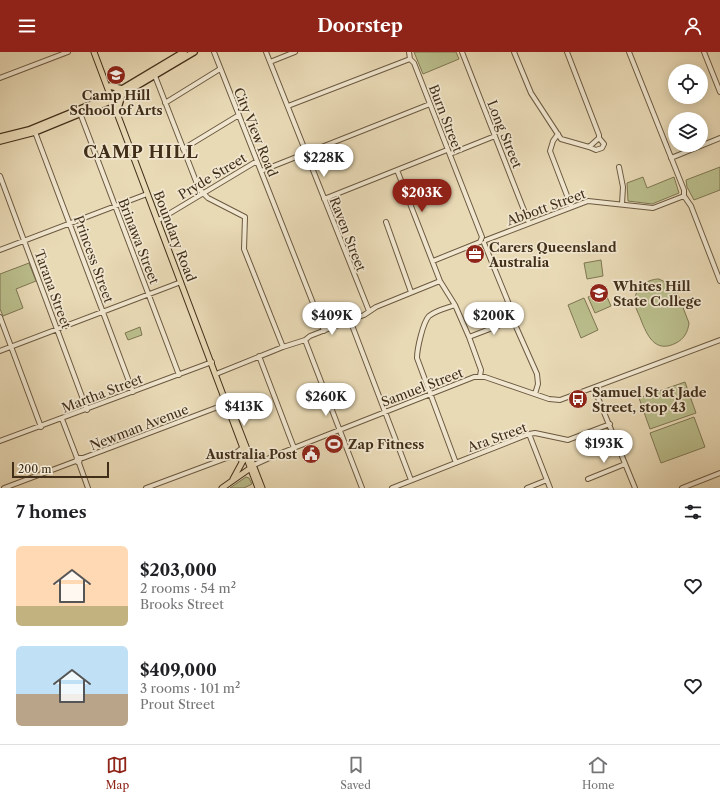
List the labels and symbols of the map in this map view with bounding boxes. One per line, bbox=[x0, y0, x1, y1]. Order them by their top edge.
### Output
school or university icon: Camp Hill School of Arts bbox=[105, 64, 127, 86]
street label: Burn Street bbox=[426, 82, 466, 154]
street label: City View Road bbox=[231, 85, 281, 179]
place label: Camp Hill School of Arts bbox=[70, 87, 162, 118]
street label: Long Street bbox=[484, 98, 526, 171]
district label: CAMP HILL bbox=[83, 142, 199, 162]
pin: $228K bbox=[296, 144, 352, 178]
street label: Pryde Street bbox=[175, 149, 249, 203]
pin: $203K bbox=[394, 179, 450, 213]
street label: Abbott Street bbox=[503, 185, 588, 229]
street label: Boundary Road bbox=[150, 188, 200, 284]
street label: Raven Street bbox=[326, 195, 370, 274]
street label: Brinawa Street bbox=[115, 196, 163, 286]
street label: Princess Street bbox=[71, 213, 117, 305]
place label: Carers Queensland Australia bbox=[488, 239, 617, 270]
office icon: Carers Queensland Australia bbox=[464, 243, 486, 265]
street label: Tarana Street bbox=[31, 247, 75, 331]
place label: Whites Hill State College bbox=[612, 278, 701, 309]
school or university icon: Whites Hill State College bbox=[588, 282, 610, 304]
pin: $409K bbox=[304, 302, 360, 336]
pin: $200K bbox=[466, 302, 522, 336]
street label: Samuel Street bbox=[379, 364, 465, 410]
street label: Martha Street bbox=[59, 370, 145, 416]
pin: $260K bbox=[298, 383, 354, 417]
place label: Samuel St at Jade Street, stop 43 bbox=[592, 384, 707, 415]
bus stop icon: Samuel St at Jade Street, stop 43 bbox=[567, 388, 589, 410]
pin: $413K bbox=[216, 393, 272, 427]
street label: Newman Avenue bbox=[87, 401, 191, 453]
street label: Ara Street bbox=[464, 419, 529, 455]
pin: $193K bbox=[576, 430, 632, 464]
sports icon: Zap Fitness bbox=[323, 433, 345, 455]
place label: Zap Fitness bbox=[348, 436, 424, 452]
public building icon: Australia Post bbox=[300, 443, 322, 465]
place label: Australia Post bbox=[205, 446, 298, 462]
scale bar bbox=[12, 460, 109, 479]

